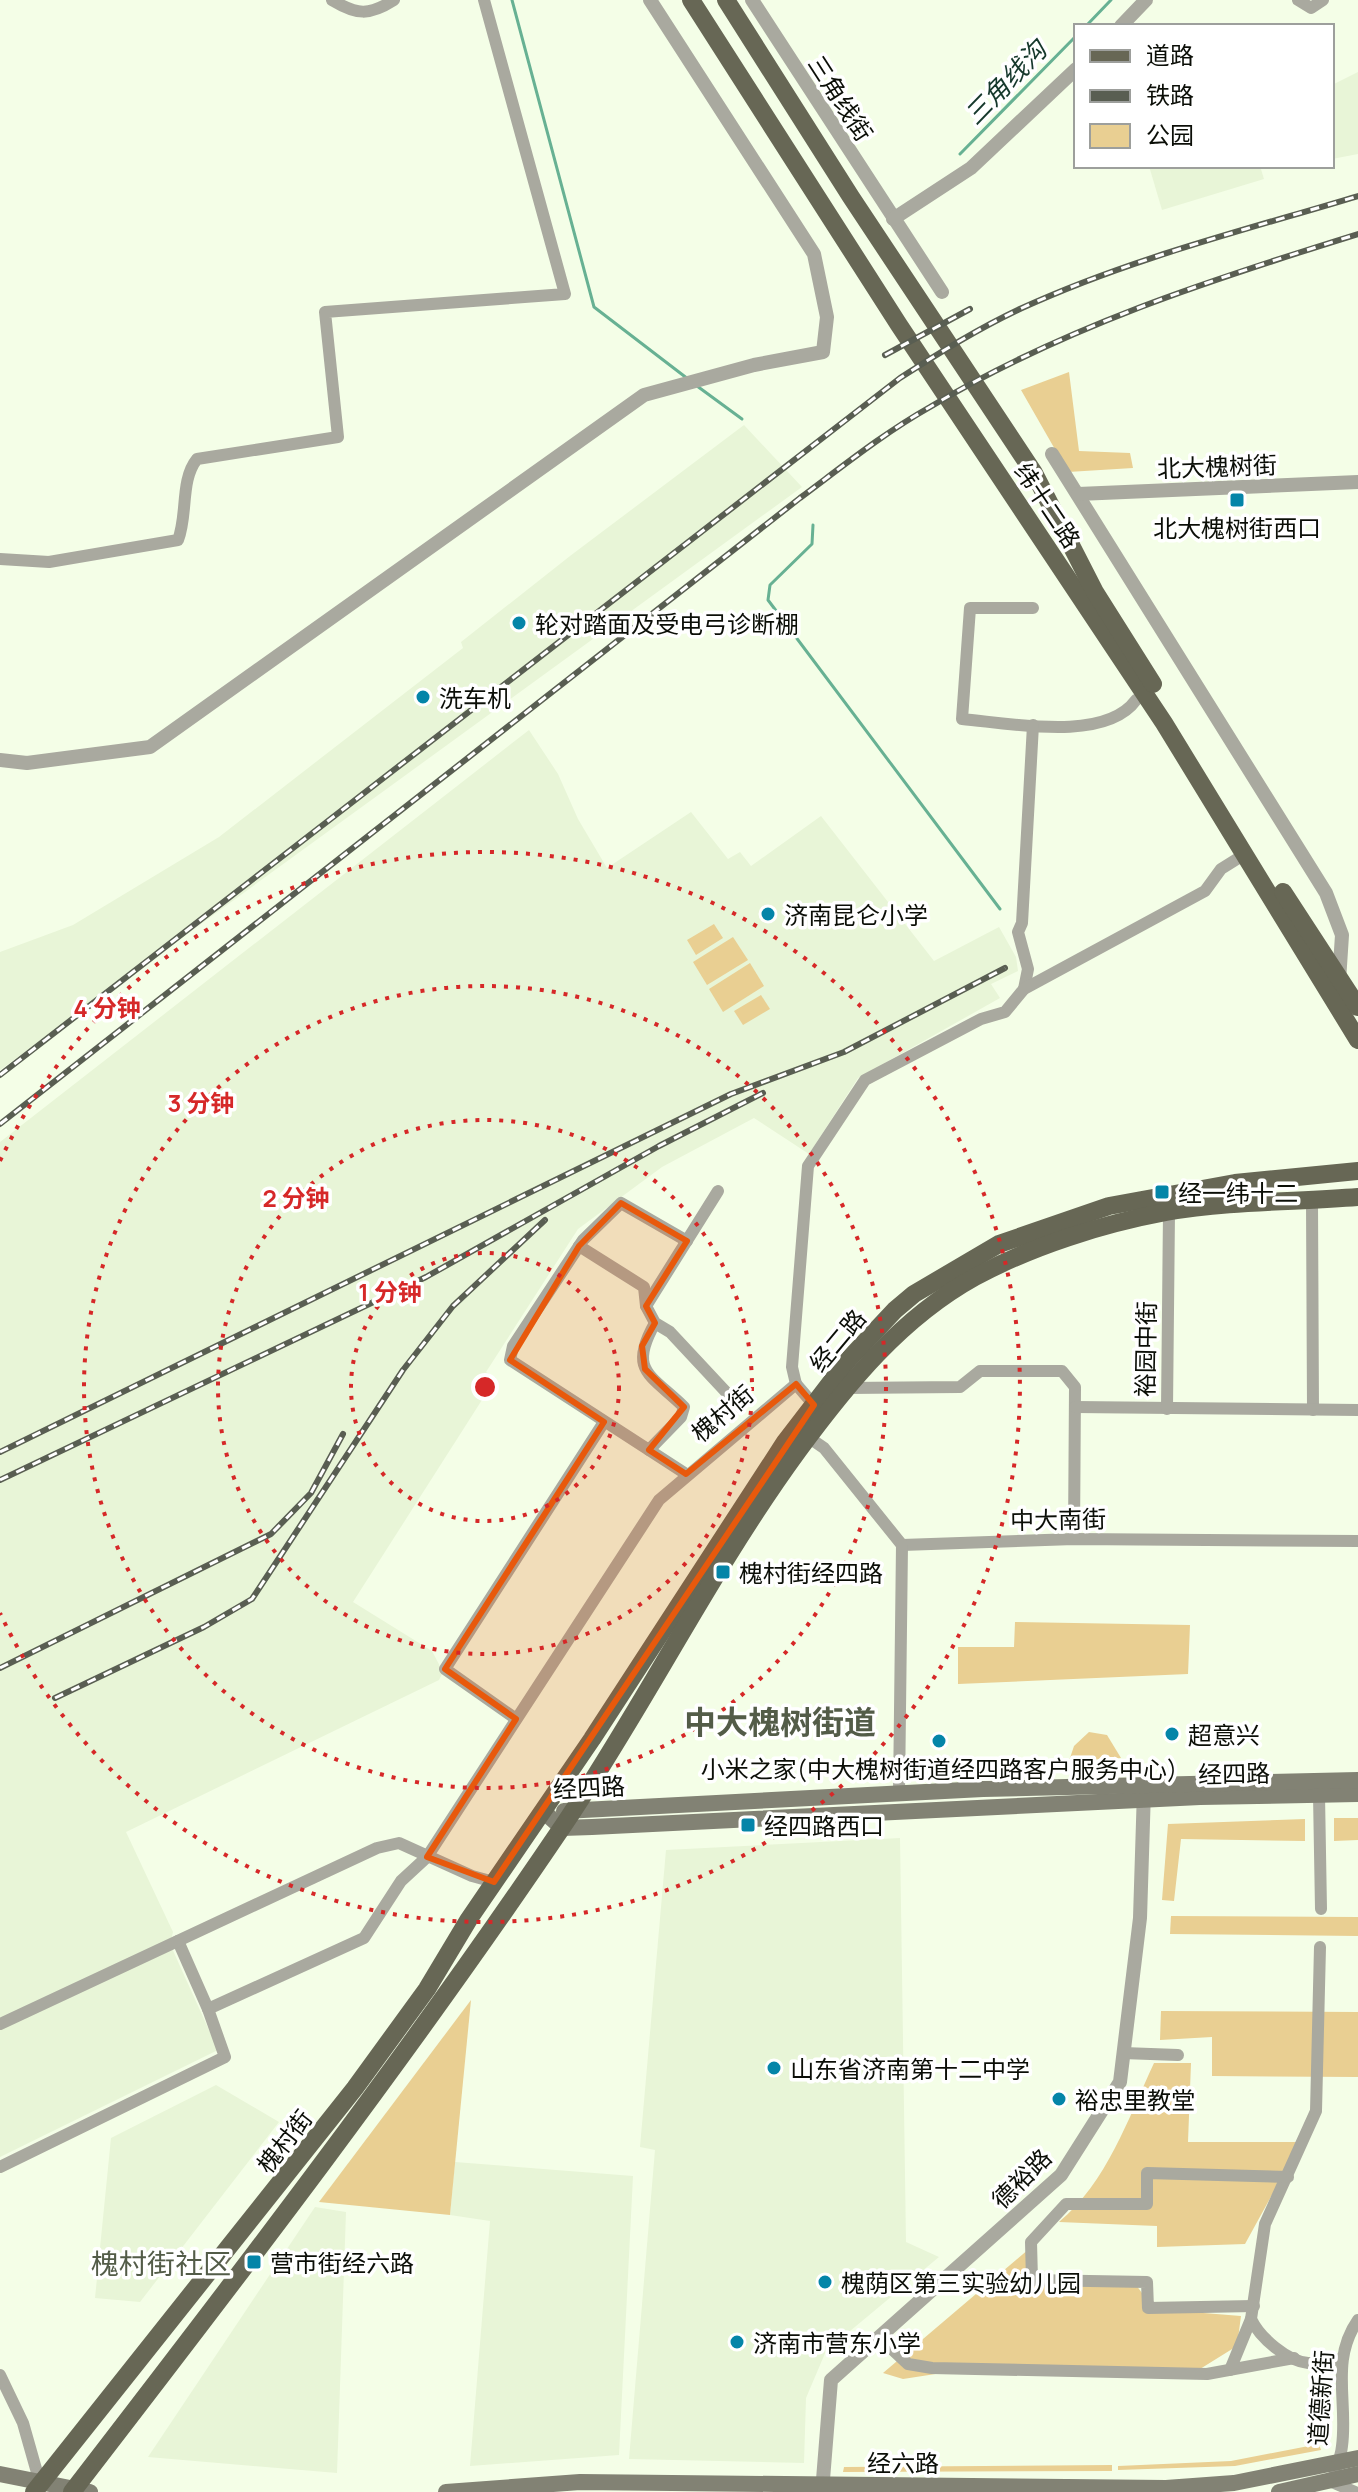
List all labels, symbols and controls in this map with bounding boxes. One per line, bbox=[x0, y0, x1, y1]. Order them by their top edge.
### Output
legend bbox=[1074, 24, 1334, 168]
water label: 三角线沟 bbox=[956, 30, 1056, 132]
text: 道路 bbox=[1146, 38, 1194, 71]
street label: 三角线街 bbox=[801, 49, 881, 147]
text: 铁路 bbox=[1146, 78, 1194, 111]
text: 公园 bbox=[1146, 118, 1194, 151]
street label: 北大槐树街 bbox=[1156, 447, 1278, 485]
street label: 纬十二路 bbox=[1007, 456, 1089, 554]
marker: 北大槐树街西口 bbox=[1228, 491, 1246, 509]
place label: 北大槐树街西口 bbox=[1153, 511, 1321, 544]
place label: 轮对踏面及受电弓诊断棚 bbox=[535, 607, 799, 640]
marker: 轮对踏面及受电弓诊断棚 bbox=[510, 614, 528, 632]
place label: 洗车机 bbox=[439, 681, 511, 714]
marker: 洗车机 bbox=[414, 688, 432, 706]
place label: 济南昆仑小学 bbox=[784, 898, 928, 931]
marker: 济南昆仑小学 bbox=[759, 905, 777, 923]
text: 4 分钟 bbox=[73, 991, 141, 1024]
text: 3 分钟 bbox=[168, 1086, 234, 1119]
place label: 经一纬十二 bbox=[1178, 1176, 1298, 1209]
text: 2 分钟 bbox=[262, 1181, 330, 1214]
marker: 经一纬十二 bbox=[1153, 1183, 1171, 1201]
text: 1 分钟 bbox=[358, 1275, 422, 1308]
street label: 裕园中街 bbox=[1128, 1301, 1162, 1397]
street label: 经二路 bbox=[801, 1302, 873, 1378]
centre of rings bbox=[471, 1373, 499, 1401]
street label: 槐村街 bbox=[684, 1377, 760, 1449]
street label: 中大南街 bbox=[1010, 1502, 1106, 1536]
place label: 槐村街经四路 bbox=[739, 1556, 883, 1589]
marker: 槐村街经四路 bbox=[714, 1563, 732, 1581]
district label: 中大槐树街道 bbox=[684, 1700, 876, 1744]
place label: 超意兴 bbox=[1188, 1718, 1260, 1751]
marker: 超意兴 bbox=[1163, 1725, 1181, 1743]
marker: 小米之家(中大槐树街道经四路客户服务中心) bbox=[930, 1732, 948, 1750]
place label: 小米之家(中大槐树街道经四路客户服务中心) bbox=[701, 1752, 1177, 1785]
street label: 经四路 bbox=[1198, 1756, 1270, 1790]
street label: 经四路 bbox=[552, 1769, 626, 1805]
place label: 经四路西口 bbox=[764, 1809, 884, 1842]
marker: 经四路西口 bbox=[739, 1816, 757, 1834]
place label: 山东省济南第十二中学 bbox=[790, 2052, 1030, 2085]
marker: 山东省济南第十二中学 bbox=[765, 2059, 783, 2077]
place label: 裕忠里教堂 bbox=[1075, 2083, 1195, 2116]
marker: 裕忠里教堂 bbox=[1050, 2090, 1068, 2108]
street label: 槐村街 bbox=[249, 2102, 319, 2180]
street label: 德裕路 bbox=[984, 2141, 1058, 2215]
district label: 槐村街社区 bbox=[91, 2244, 231, 2282]
place label: 营市街经六路 bbox=[270, 2246, 414, 2279]
marker: 营市街经六路 bbox=[245, 2253, 263, 2271]
place label: 槐荫区第三实验幼儿园 bbox=[841, 2266, 1081, 2299]
marker: 槐荫区第三实验幼儿园 bbox=[816, 2273, 834, 2291]
place label: 济南市营东小学 bbox=[753, 2326, 921, 2359]
marker: 济南市营东小学 bbox=[728, 2333, 746, 2351]
street label: 道德新街 bbox=[1300, 2349, 1340, 2447]
street label: 经六路 bbox=[867, 2446, 939, 2479]

